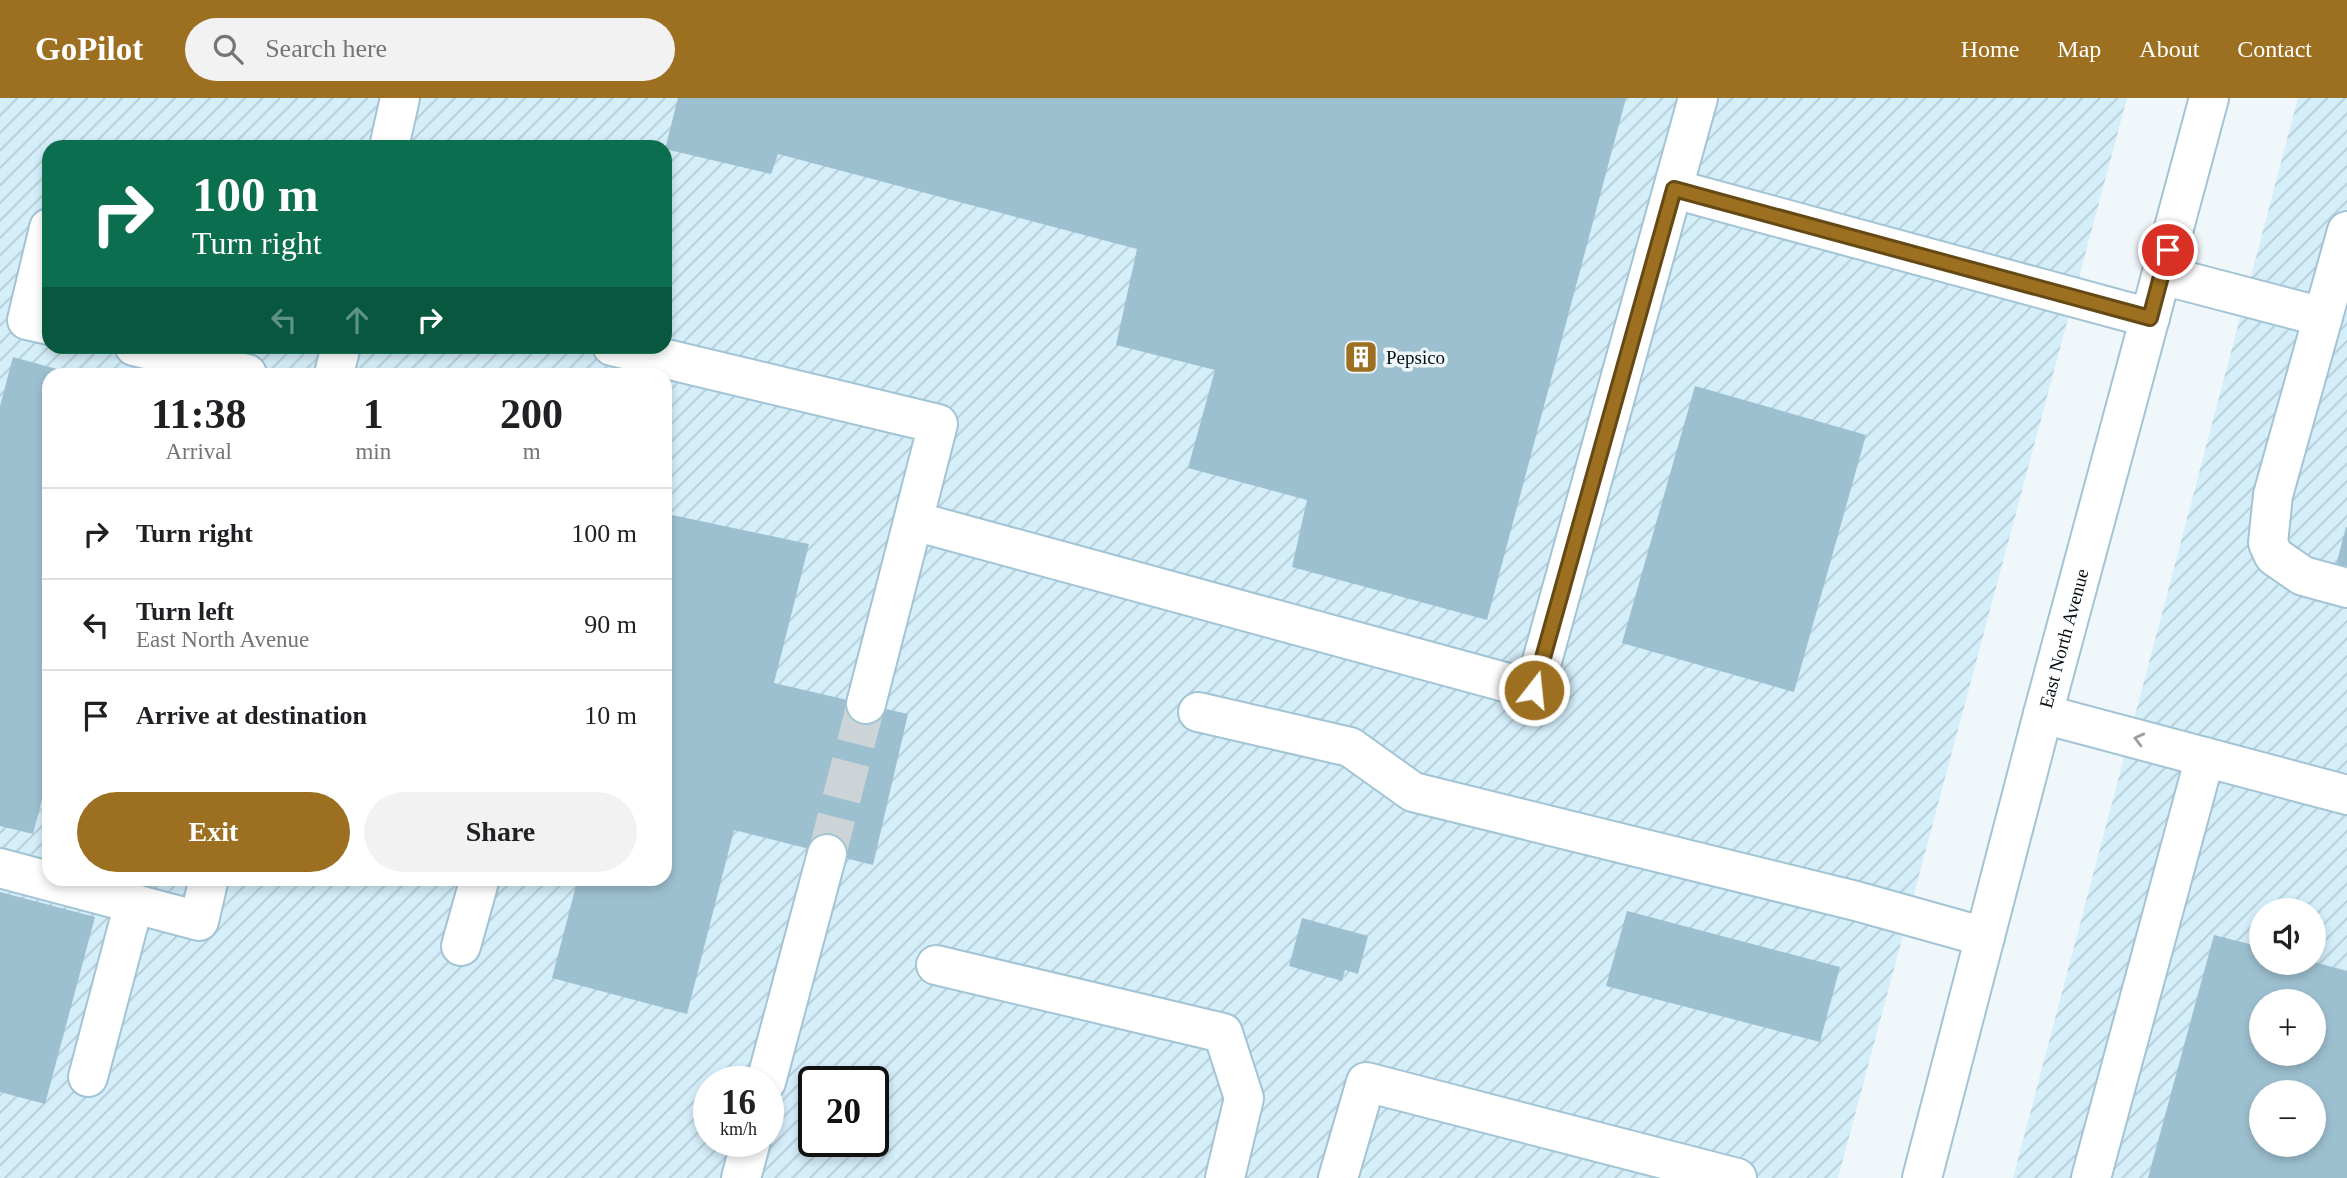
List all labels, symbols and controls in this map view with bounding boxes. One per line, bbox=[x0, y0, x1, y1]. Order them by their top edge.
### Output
search box bbox=[185, 18, 675, 81]
icon: search bbox=[209, 30, 247, 68]
text: GoPilot bbox=[35, 31, 143, 67]
text: Search here bbox=[265, 34, 387, 63]
text: Home bbox=[1961, 36, 2019, 62]
text: Map bbox=[2057, 36, 2101, 62]
text: About bbox=[2139, 36, 2199, 62]
text: Contact bbox=[2237, 36, 2312, 62]
text: 100 m bbox=[192, 167, 319, 222]
icon: right bbox=[77, 168, 168, 259]
pin bbox=[2138, 220, 2198, 280]
text: Turn right bbox=[192, 225, 322, 261]
icon: arrive bbox=[2149, 231, 2187, 269]
icon: left bbox=[265, 301, 303, 339]
icon: ahead bbox=[338, 301, 376, 339]
icon: right bbox=[411, 301, 449, 339]
building icon: Pepsico bbox=[1342, 338, 1380, 376]
place label: Pepsico bbox=[1386, 347, 1445, 368]
text: 11:38 bbox=[151, 391, 247, 437]
text: 1 bbox=[363, 391, 384, 437]
text: 200 bbox=[500, 391, 563, 437]
text: Arrival bbox=[166, 439, 232, 464]
text: min bbox=[355, 439, 391, 464]
text: m bbox=[523, 439, 541, 464]
icon: right bbox=[77, 515, 115, 553]
text: Turn right bbox=[136, 519, 253, 548]
text: 100 m bbox=[571, 519, 637, 548]
street label: East North Avenue bbox=[2035, 566, 2093, 710]
text: Turn left bbox=[136, 597, 234, 626]
icon: left bbox=[77, 606, 115, 644]
text: 90 m bbox=[584, 610, 637, 639]
text: East North Avenue bbox=[136, 627, 309, 652]
position arrow bbox=[1497, 653, 1571, 727]
icon: arrive bbox=[77, 697, 115, 735]
text: Arrive at destination bbox=[136, 701, 367, 730]
text: 10 m bbox=[584, 701, 637, 730]
one-way arrow bbox=[2133, 733, 2145, 747]
button: Exit bbox=[77, 792, 350, 872]
button: Share bbox=[364, 792, 637, 872]
map controls bbox=[2249, 898, 2326, 1157]
button: sound bbox=[2249, 898, 2326, 975]
button: + bbox=[2249, 989, 2326, 1066]
speed limit sign: 20 bbox=[798, 1066, 889, 1157]
button: − bbox=[2249, 1080, 2326, 1157]
text: 16 bbox=[721, 1083, 756, 1122]
text: km/h bbox=[720, 1119, 757, 1139]

